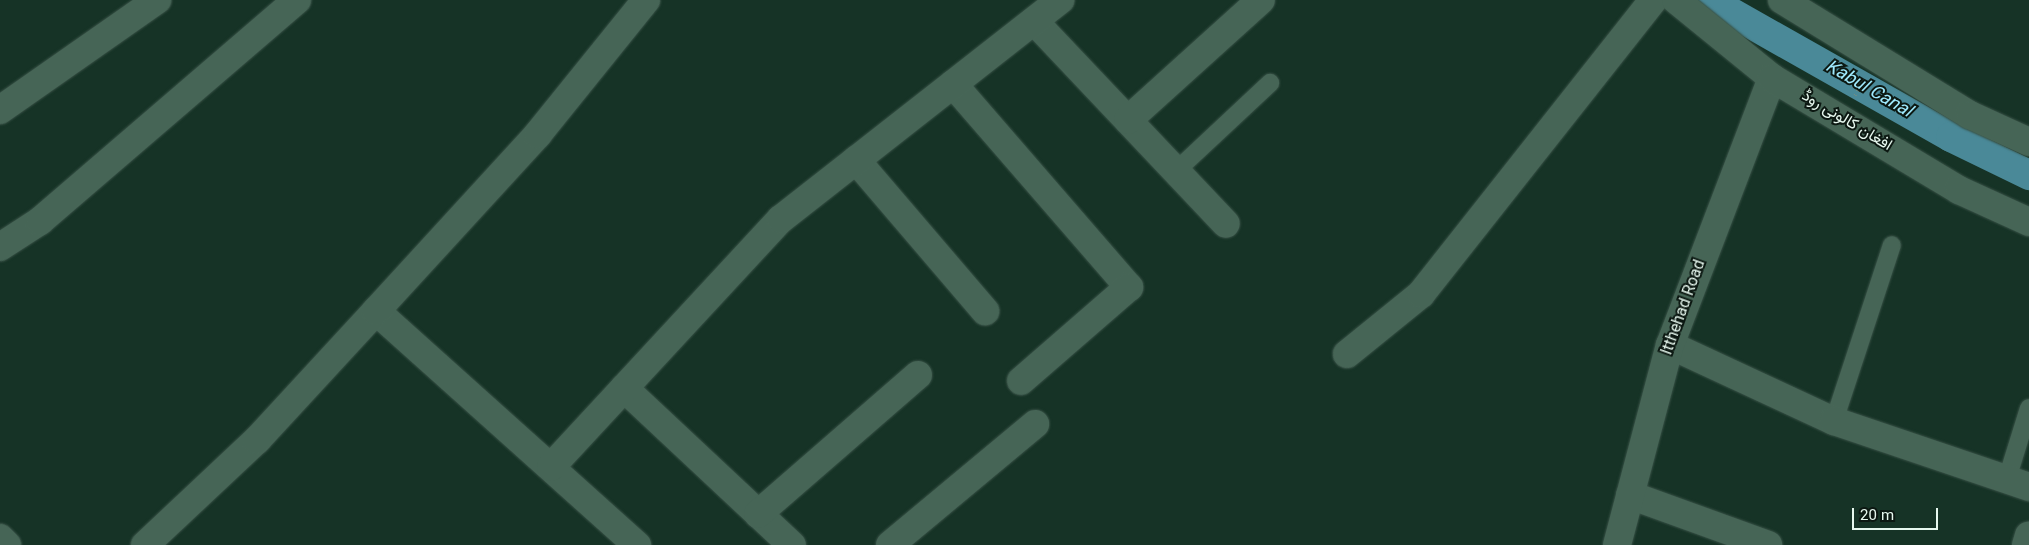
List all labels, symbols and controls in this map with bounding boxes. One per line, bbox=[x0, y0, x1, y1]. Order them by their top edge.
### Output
water label: Kabul Canal bbox=[1821, 57, 1915, 123]
street label: افغان کالونی روڈ bbox=[1797, 88, 1895, 156]
street label: Itthehad Road bbox=[1659, 258, 1711, 358]
scale bar bbox=[1854, 498, 1940, 530]
text: 20 m bbox=[1860, 505, 1894, 528]

